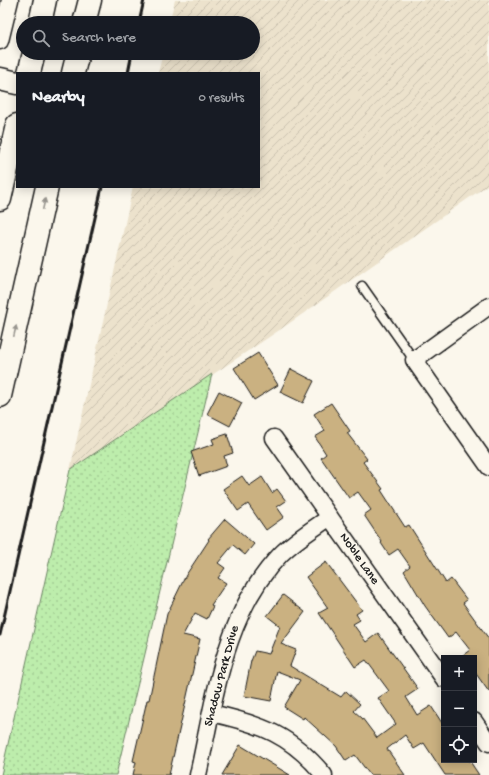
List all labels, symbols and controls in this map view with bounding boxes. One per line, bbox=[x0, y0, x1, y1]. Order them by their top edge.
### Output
search box bbox=[16, 16, 260, 60]
icon: search bbox=[30, 27, 52, 49]
text: Search here bbox=[62, 29, 136, 47]
text: Nearby bbox=[32, 88, 85, 108]
text: 0 results bbox=[198, 91, 244, 106]
one-way arrow bbox=[41, 198, 47, 210]
one-way arrow bbox=[12, 324, 18, 337]
street label: Noble Lane bbox=[336, 530, 382, 588]
street label: Shadow Park Drive bbox=[201, 624, 243, 728]
map controls bbox=[441, 655, 477, 763]
button: + bbox=[441, 655, 477, 691]
button: − bbox=[441, 691, 477, 727]
button: locate bbox=[441, 727, 477, 763]

